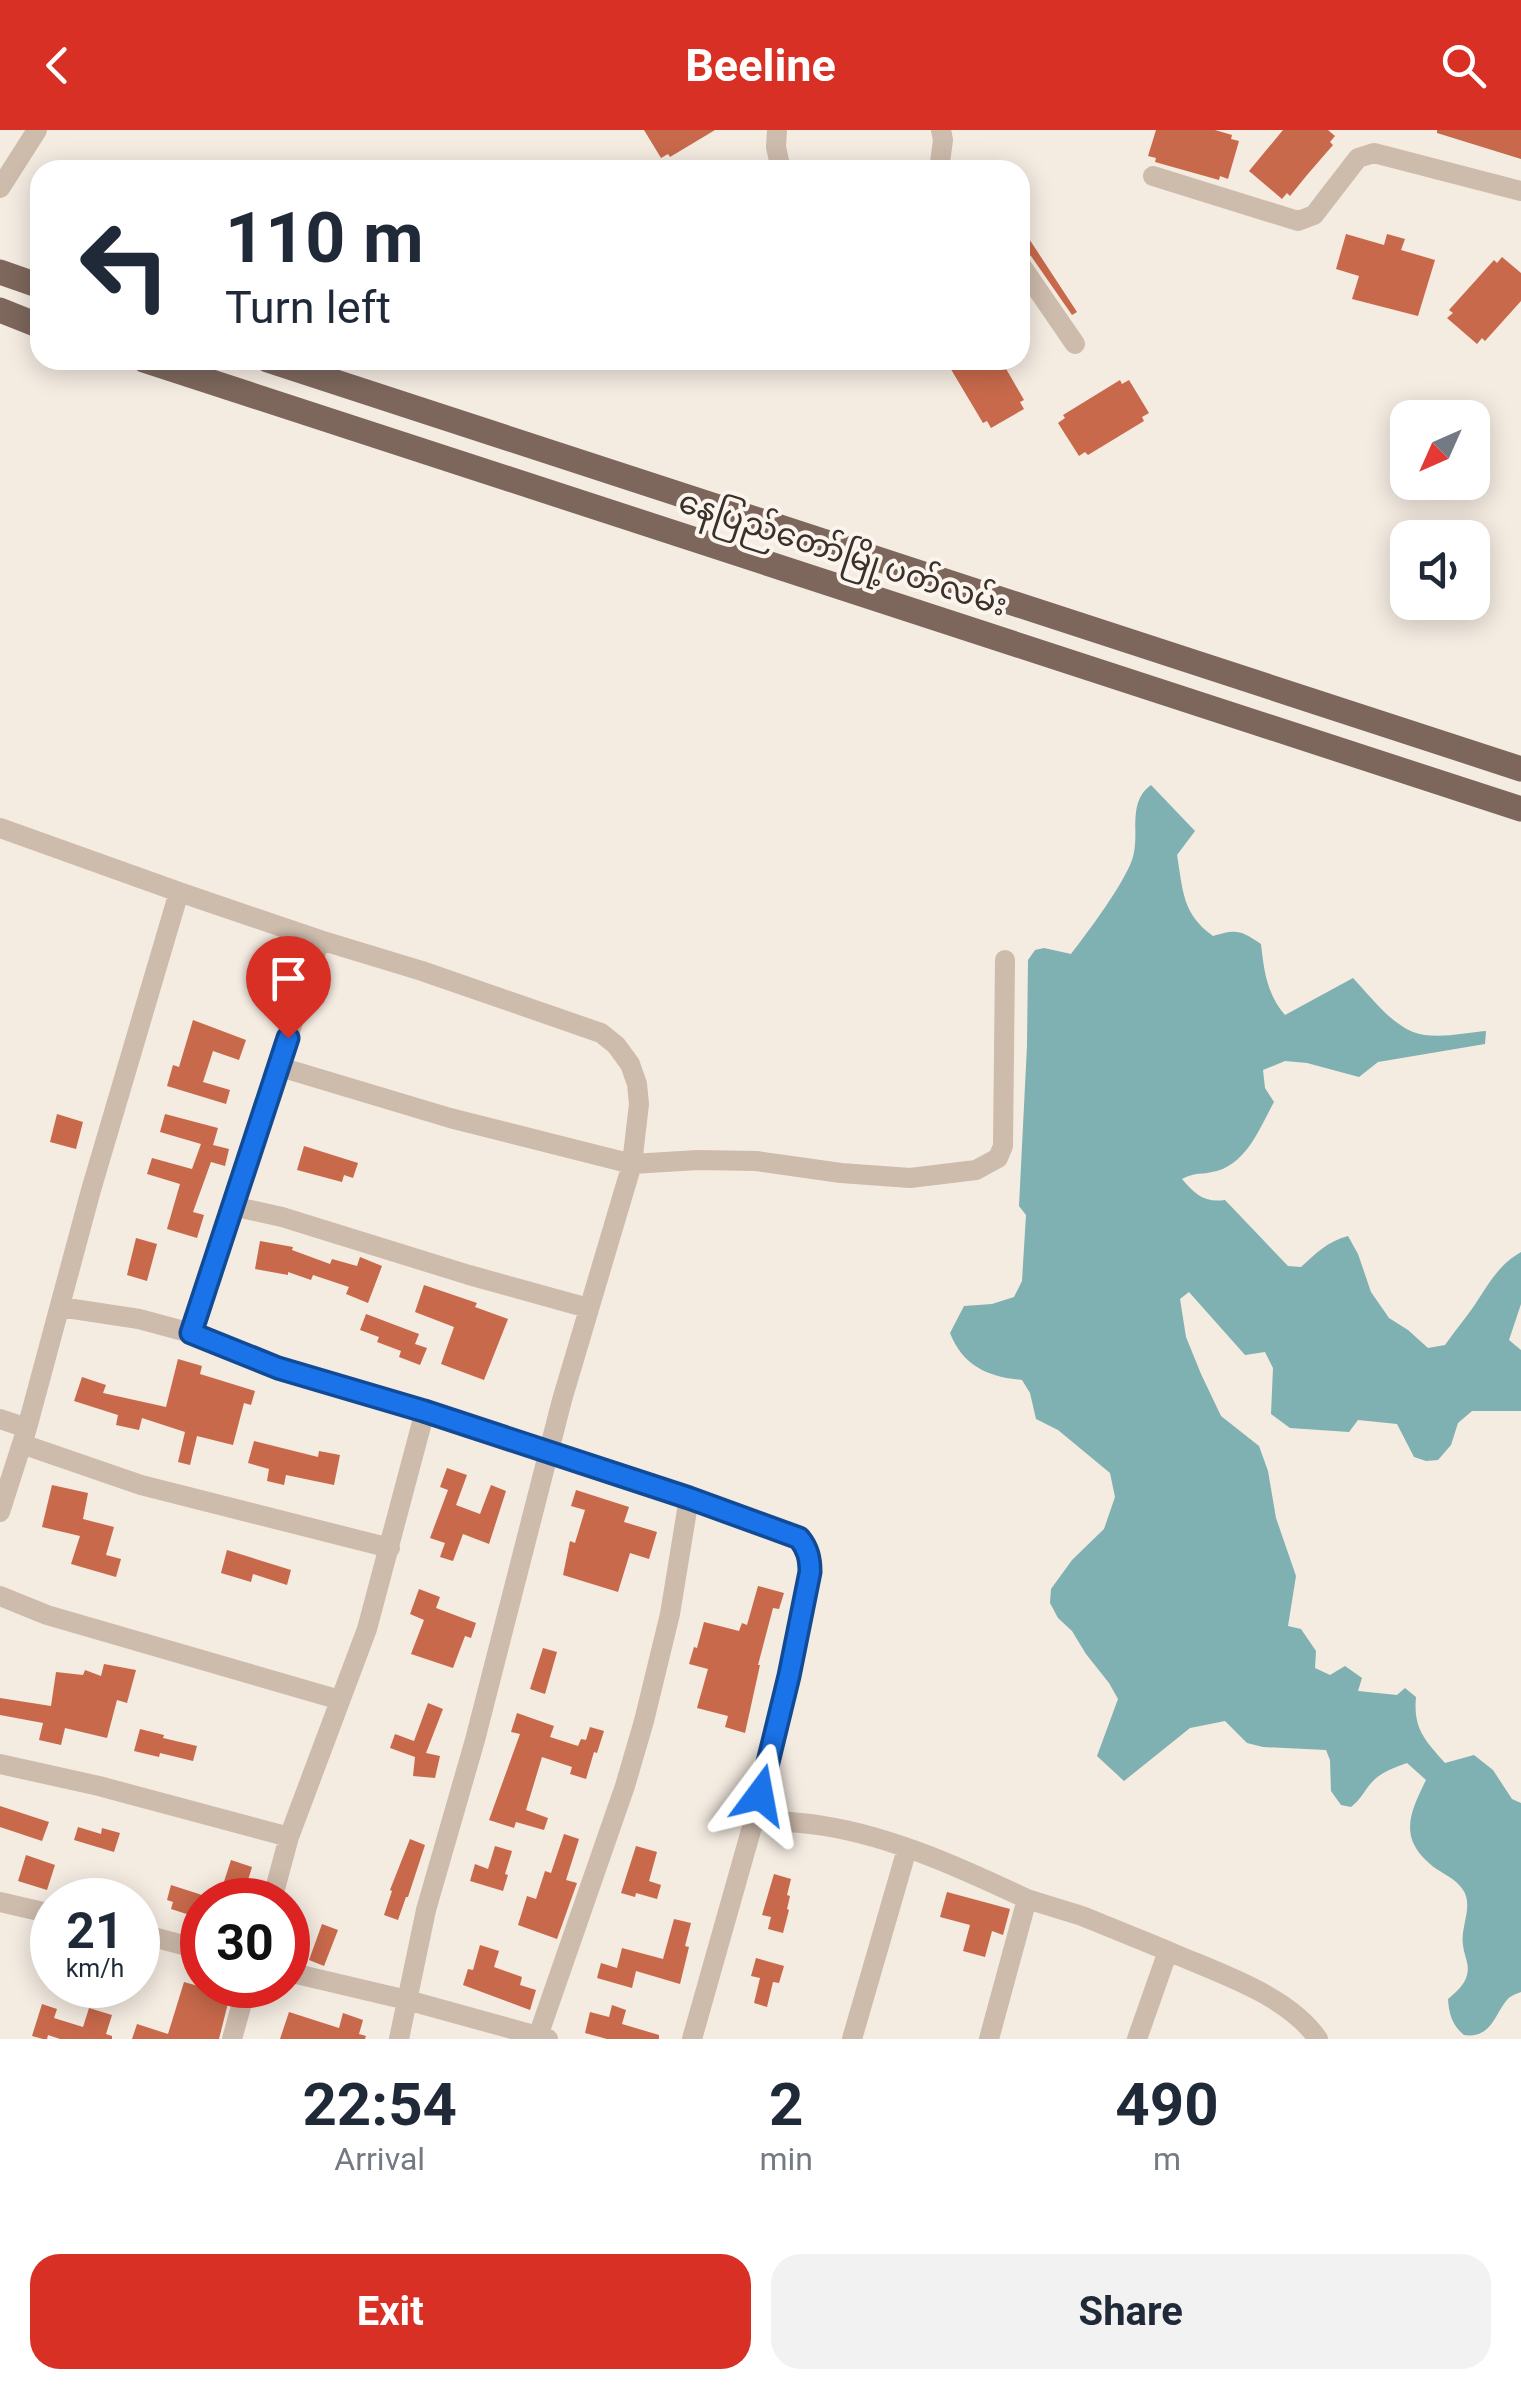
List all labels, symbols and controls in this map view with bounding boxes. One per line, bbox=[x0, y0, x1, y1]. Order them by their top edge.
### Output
icon: back bbox=[30, 38, 85, 93]
icon: search bbox=[1436, 38, 1491, 93]
text: Beeline bbox=[685, 39, 836, 92]
text: 110 m bbox=[225, 197, 424, 279]
icon: left bbox=[60, 200, 190, 330]
text: Turn left bbox=[225, 281, 391, 334]
north arrow bbox=[1390, 400, 1490, 500]
map controls bbox=[1390, 400, 1490, 620]
street label: နေပြည်တော်မြို့ပတ်လမ်း bbox=[672, 478, 1013, 631]
button: sound bbox=[1390, 520, 1490, 620]
pin bbox=[246, 936, 331, 1039]
icon: arrive bbox=[261, 951, 316, 1006]
position arrow bbox=[708, 1743, 812, 1847]
speed limit sign: 30 bbox=[180, 1878, 310, 2008]
text: 21 bbox=[66, 1902, 124, 1960]
text: km/h bbox=[66, 1954, 124, 1983]
text: 22:54 bbox=[302, 2069, 457, 2140]
text: 2 bbox=[769, 2069, 803, 2140]
text: 490 bbox=[1115, 2069, 1219, 2140]
text: Arrival bbox=[334, 2140, 425, 2178]
text: min bbox=[759, 2140, 813, 2178]
text: m bbox=[1153, 2140, 1181, 2178]
button: Exit bbox=[30, 2254, 751, 2369]
button: Share bbox=[771, 2254, 1491, 2369]

